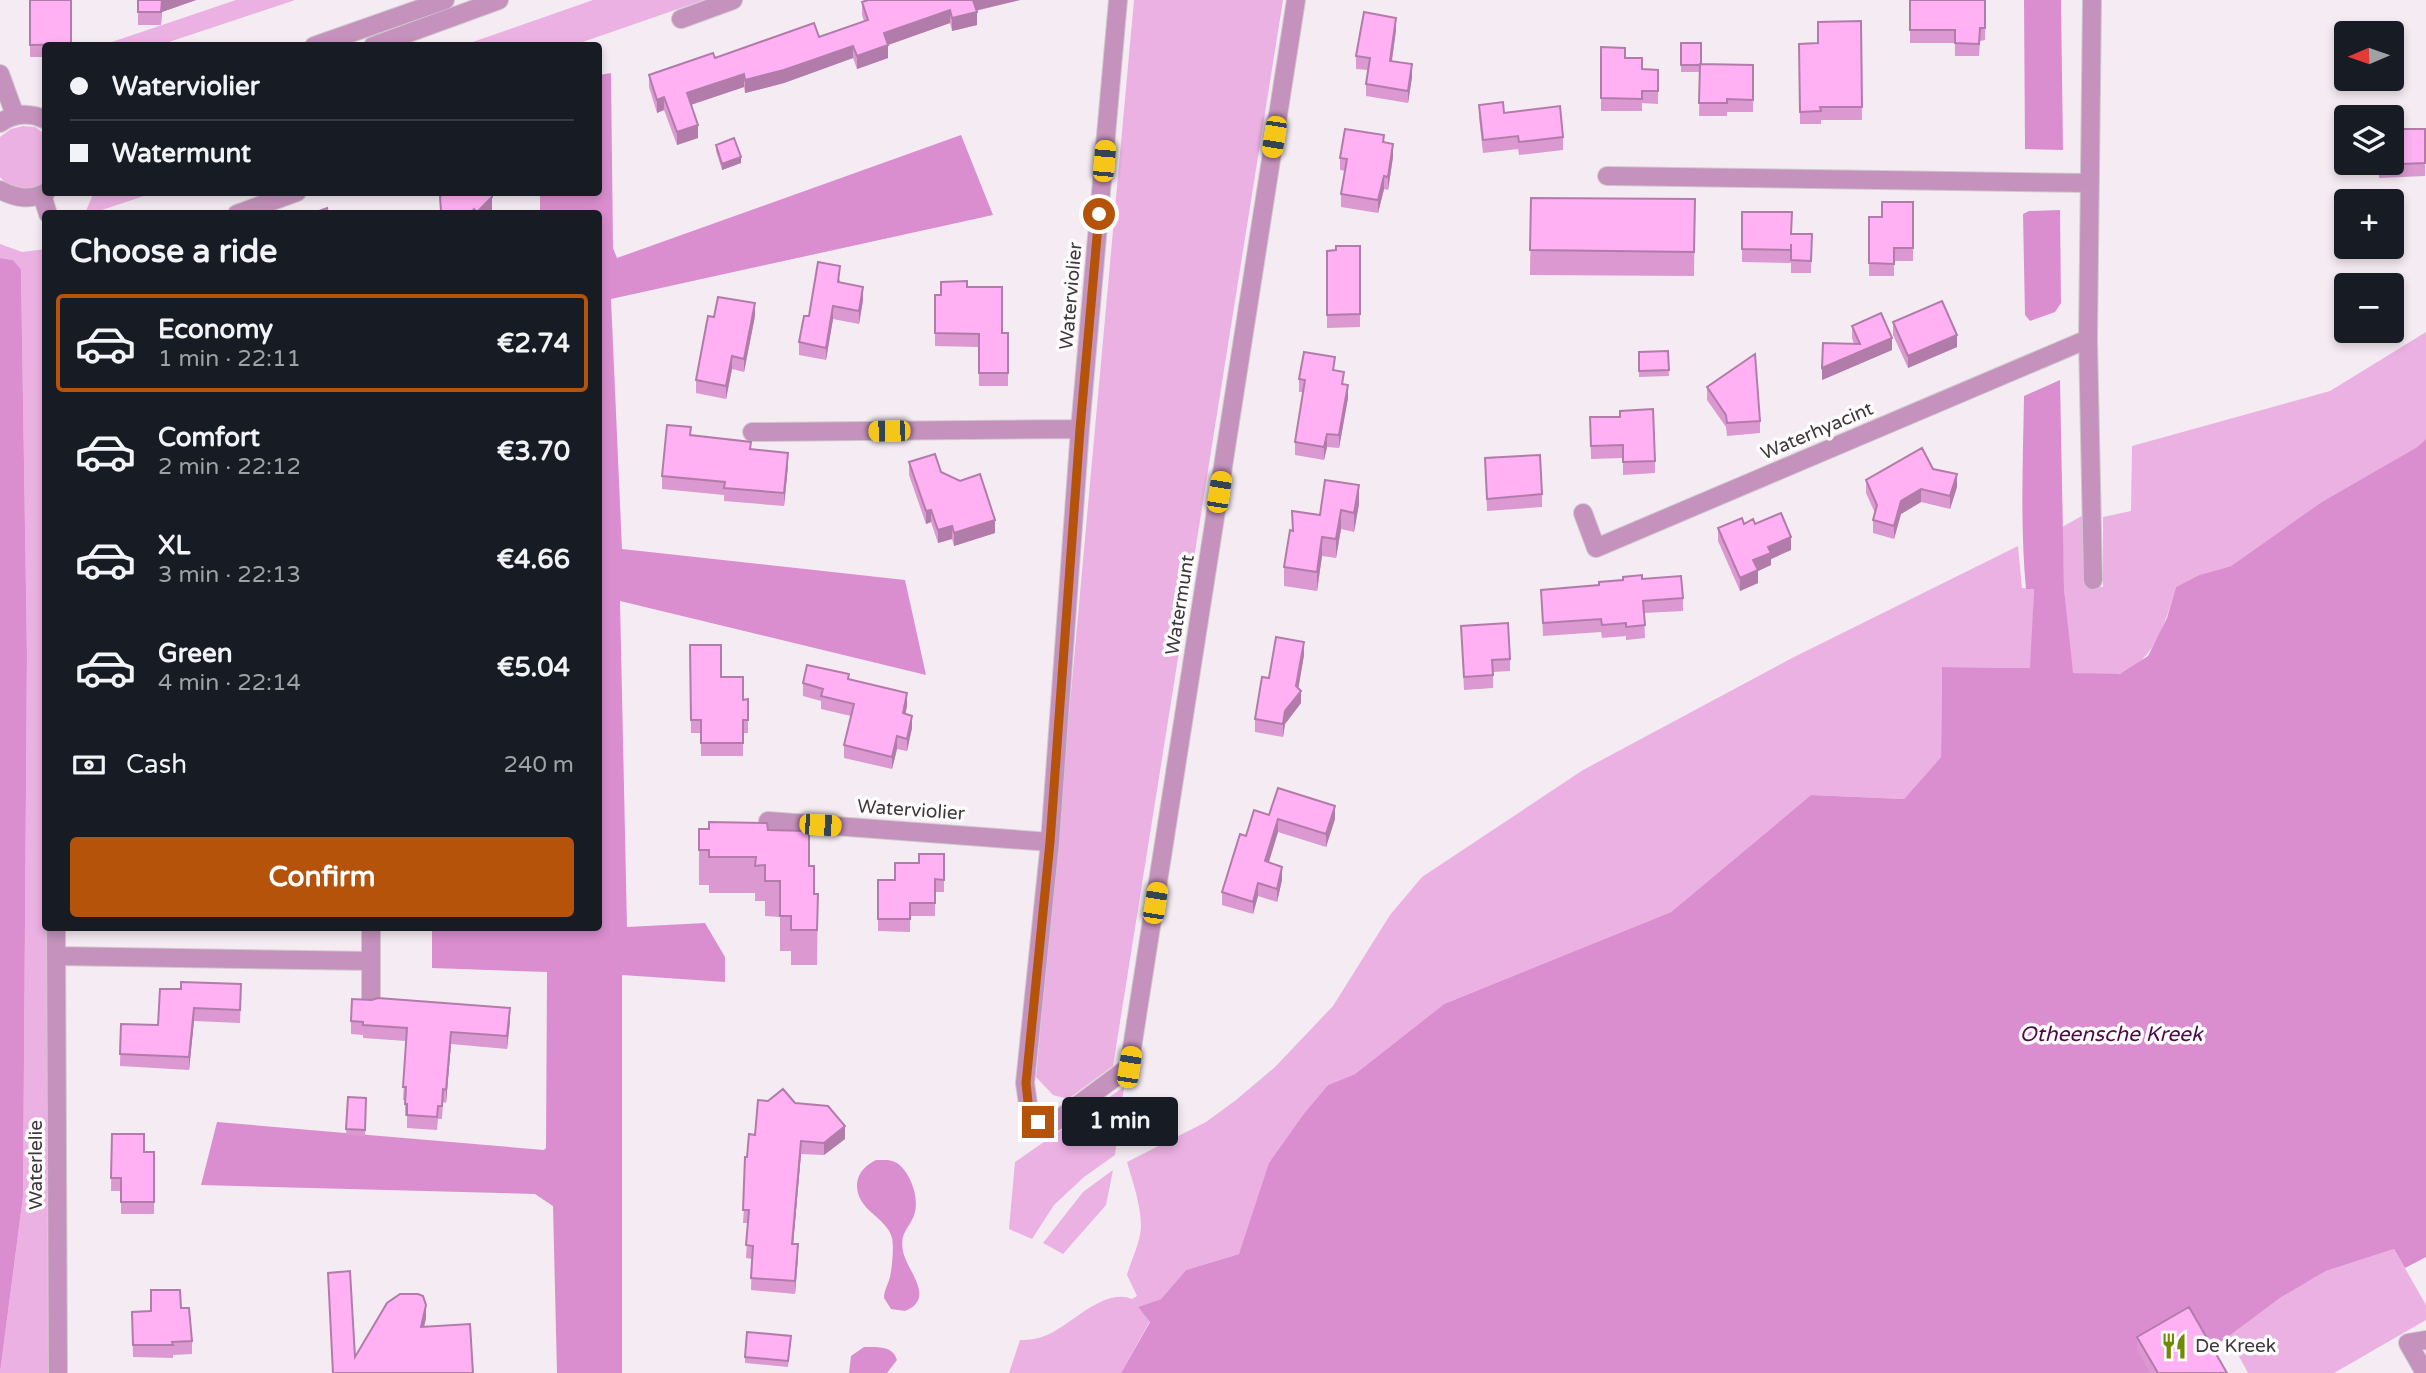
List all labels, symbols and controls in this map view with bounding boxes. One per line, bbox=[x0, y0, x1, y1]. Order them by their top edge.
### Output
north arrow bbox=[2334, 21, 2404, 91]
map controls bbox=[2334, 21, 2404, 343]
text: Waterviolier bbox=[112, 71, 260, 102]
button: layers bbox=[2334, 105, 2404, 175]
car bbox=[1261, 115, 1288, 159]
text: Watermunt bbox=[112, 138, 251, 169]
car bbox=[1092, 139, 1117, 183]
button: + bbox=[2334, 189, 2404, 259]
route start bbox=[1083, 198, 1115, 230]
text: Choose a ride bbox=[70, 233, 277, 271]
street label: Waterviolier bbox=[1055, 241, 1087, 351]
button: − bbox=[2334, 273, 2404, 343]
icon: car bbox=[74, 312, 137, 375]
text: Economy bbox=[158, 314, 273, 345]
text: €2.74 bbox=[497, 328, 570, 359]
text: 1 min · 22:11 bbox=[158, 345, 301, 373]
street label: Waterhyacint bbox=[1758, 397, 1876, 465]
icon: car bbox=[74, 420, 137, 483]
car bbox=[868, 420, 911, 442]
text: Comfort bbox=[158, 422, 260, 453]
text: €3.70 bbox=[497, 436, 570, 467]
text: 2 min · 22:12 bbox=[158, 453, 301, 481]
car bbox=[1206, 470, 1233, 514]
icon: car bbox=[74, 528, 137, 591]
text: XL bbox=[158, 530, 190, 561]
text: €4.66 bbox=[497, 544, 570, 575]
street label: Watermunt bbox=[1161, 553, 1199, 657]
text: 3 min · 22:13 bbox=[158, 561, 301, 589]
icon: car bbox=[74, 636, 137, 699]
text: Green bbox=[158, 638, 233, 669]
text: €5.04 bbox=[497, 652, 570, 683]
text: 4 min · 22:14 bbox=[158, 669, 301, 697]
icon: cash bbox=[70, 746, 108, 784]
text: Cash bbox=[126, 749, 187, 780]
text: 240 m bbox=[504, 751, 574, 779]
street label: Waterviolier bbox=[856, 795, 966, 825]
car bbox=[799, 813, 842, 837]
button: Confirm bbox=[70, 837, 574, 917]
car bbox=[1142, 881, 1169, 925]
water label: Otheensche Kreek bbox=[2020, 1022, 2204, 1047]
car bbox=[1116, 1045, 1143, 1089]
callout: 1 min bbox=[1062, 1098, 1178, 1146]
route end bbox=[1022, 1106, 1054, 1138]
text: 1 min bbox=[1089, 1107, 1151, 1135]
street label: Waterlelie bbox=[25, 1120, 47, 1210]
restaurant icon: De Kreek bbox=[2159, 1331, 2189, 1361]
place label: De Kreek bbox=[2195, 1335, 2276, 1357]

